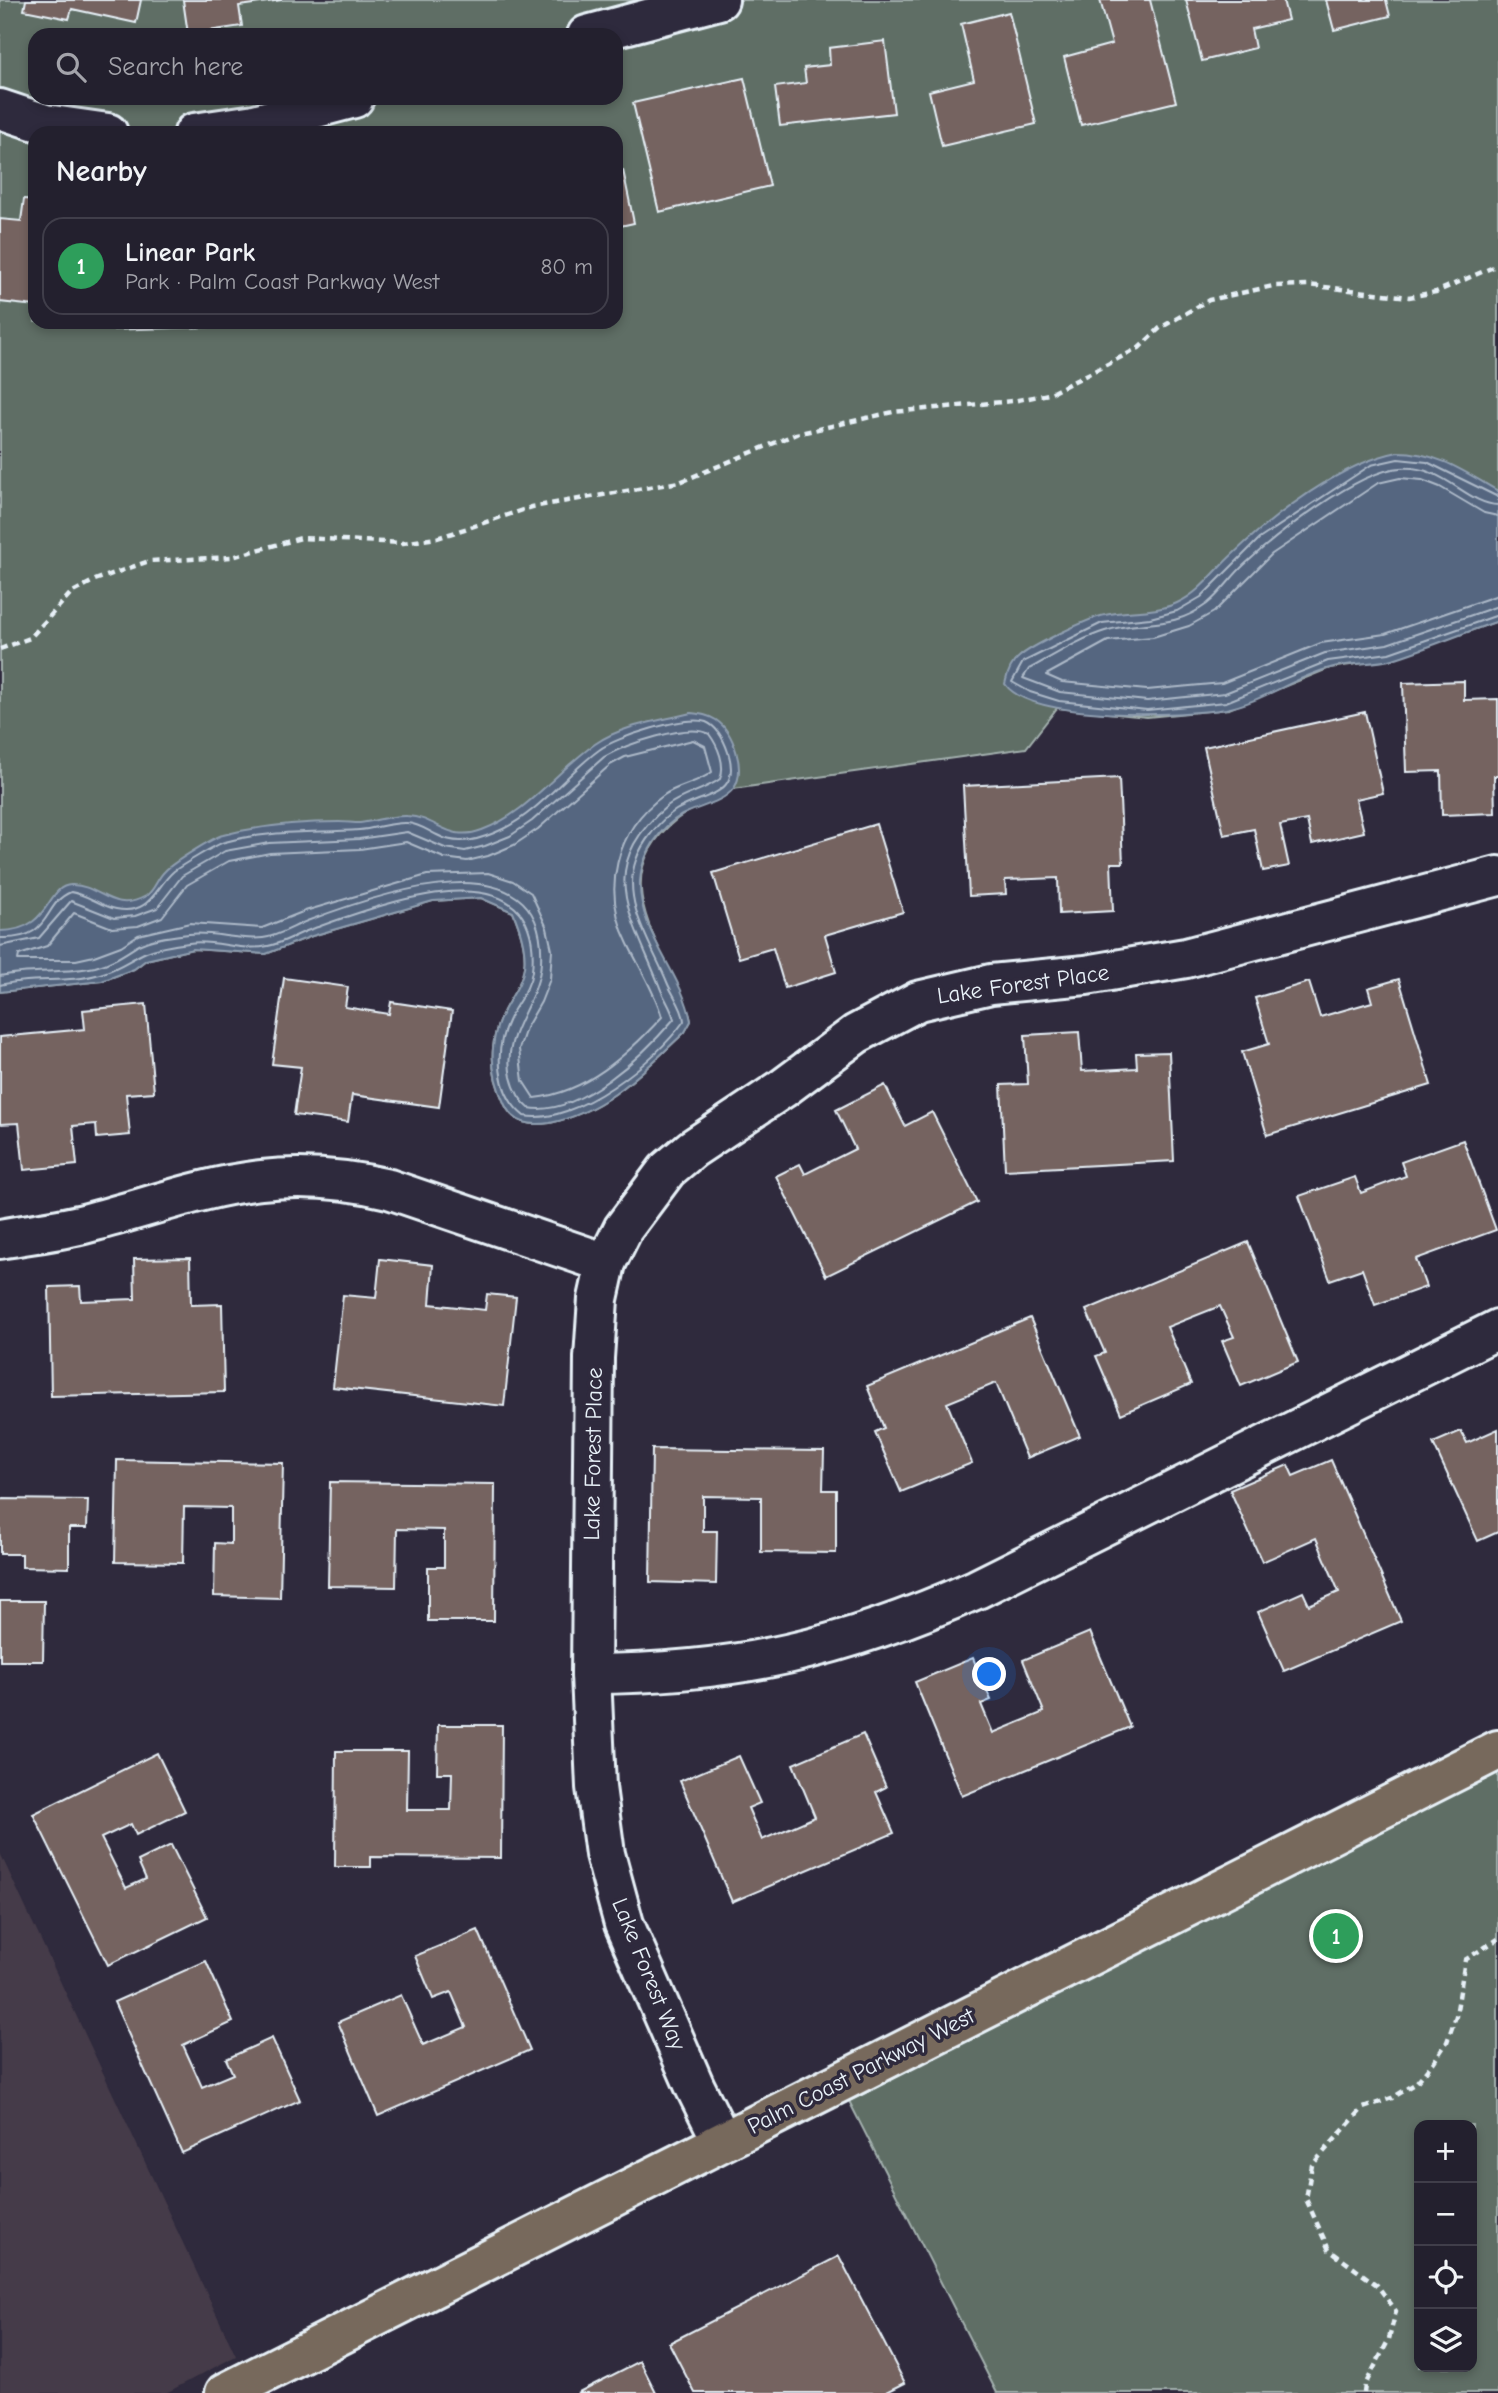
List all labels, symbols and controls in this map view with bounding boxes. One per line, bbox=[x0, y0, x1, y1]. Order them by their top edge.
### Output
search box bbox=[28, 28, 623, 105]
icon: search bbox=[52, 48, 90, 86]
text: Search here bbox=[108, 52, 243, 82]
text: Nearby bbox=[56, 154, 147, 189]
text: Linear Park bbox=[125, 238, 255, 268]
text: 1 bbox=[76, 253, 86, 280]
text: 80 m bbox=[540, 253, 593, 280]
text: Park · Palm Coast Parkway West bbox=[125, 268, 439, 295]
street label: Lake Forest Place bbox=[935, 959, 1111, 1009]
street label: Lake Forest Place bbox=[578, 1367, 608, 1541]
your location bbox=[972, 1657, 1006, 1691]
street label: Lake Forest Way bbox=[606, 1894, 692, 2055]
pin: 1 bbox=[1313, 1910, 1359, 1962]
street label: Palm Coast Parkway West bbox=[743, 2001, 980, 2140]
map controls bbox=[1414, 2120, 1477, 2372]
button: + bbox=[1414, 2120, 1477, 2183]
button: − bbox=[1414, 2183, 1477, 2246]
button: locate bbox=[1414, 2246, 1477, 2309]
button: layers bbox=[1414, 2309, 1477, 2372]

